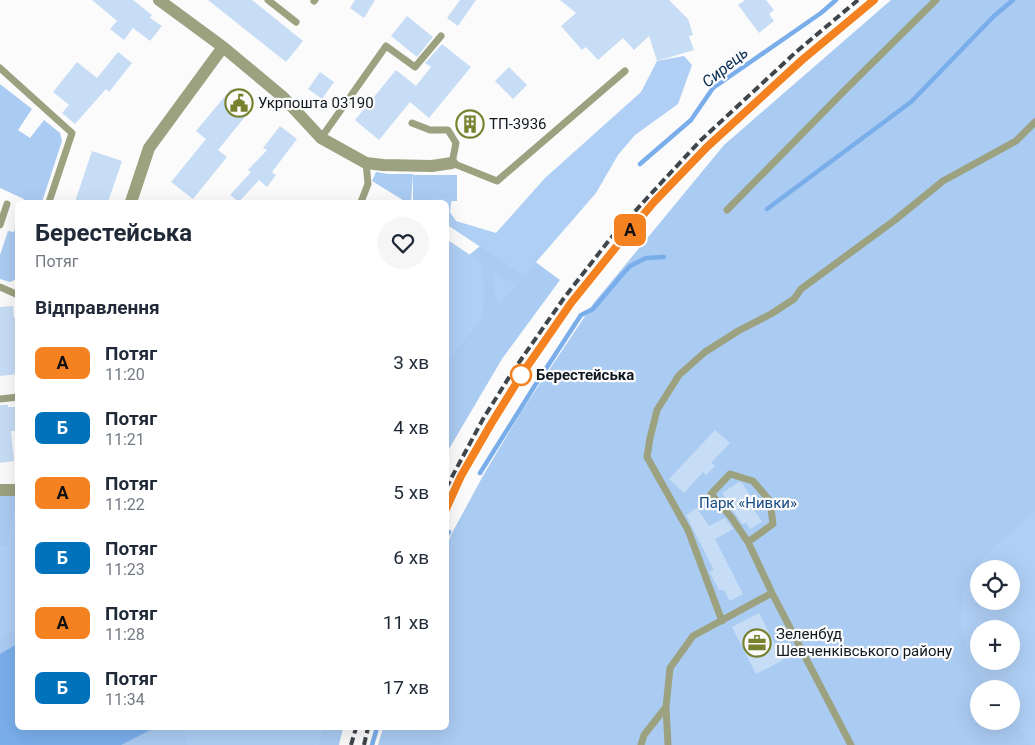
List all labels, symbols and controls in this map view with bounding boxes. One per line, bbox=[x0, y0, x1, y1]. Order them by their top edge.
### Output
water label: Сирець bbox=[698, 43, 752, 91]
public building icon: Укрпошта 03190 bbox=[224, 88, 254, 118]
place label: Укрпошта 03190 bbox=[258, 94, 374, 112]
building icon: ТП-3936 bbox=[455, 109, 485, 139]
place label: ТП-3936 bbox=[489, 115, 547, 133]
line badge: A bbox=[614, 214, 646, 246]
button: heart bbox=[377, 217, 429, 269]
text: Берестейська bbox=[35, 219, 192, 247]
text: A bbox=[624, 219, 636, 240]
text: Потяг bbox=[35, 252, 79, 271]
text: Відправлення bbox=[35, 296, 160, 319]
text: Потяг bbox=[105, 342, 157, 365]
text: 3 хв bbox=[393, 351, 429, 374]
text: A bbox=[56, 352, 69, 373]
marker: Берестейська bbox=[510, 364, 532, 386]
text: 11:20 bbox=[105, 365, 145, 384]
place label: Берестейська bbox=[536, 366, 634, 384]
text: Потяг bbox=[105, 407, 157, 430]
text: 4 хв bbox=[393, 416, 429, 439]
text: Б bbox=[57, 417, 68, 438]
text: 11:21 bbox=[105, 430, 145, 449]
text: Потяг bbox=[105, 472, 157, 495]
text: 5 хв bbox=[393, 481, 429, 504]
text: A bbox=[56, 482, 69, 503]
park label: Парк «Нивки» bbox=[699, 494, 797, 512]
text: 11:22 bbox=[105, 495, 145, 514]
text: Потяг bbox=[105, 537, 157, 560]
text: 6 хв bbox=[393, 546, 429, 569]
text: Б bbox=[57, 547, 68, 568]
text: 11:23 bbox=[105, 560, 145, 579]
map controls bbox=[970, 560, 1020, 730]
button: locate bbox=[970, 560, 1020, 610]
text: Потяг bbox=[105, 602, 157, 625]
text: 11 хв bbox=[383, 611, 429, 634]
text: A bbox=[56, 612, 69, 633]
button: + bbox=[970, 620, 1020, 670]
text: 11:28 bbox=[105, 625, 145, 644]
place label: Зеленбуд Шевченківського району bbox=[776, 625, 952, 660]
office icon: Зеленбуд Шевченківського району bbox=[742, 628, 772, 658]
text: Потяг bbox=[105, 667, 157, 690]
text: 17 хв bbox=[383, 676, 429, 699]
text: Б bbox=[57, 677, 68, 698]
button: − bbox=[970, 680, 1020, 730]
text: 11:34 bbox=[105, 690, 145, 709]

